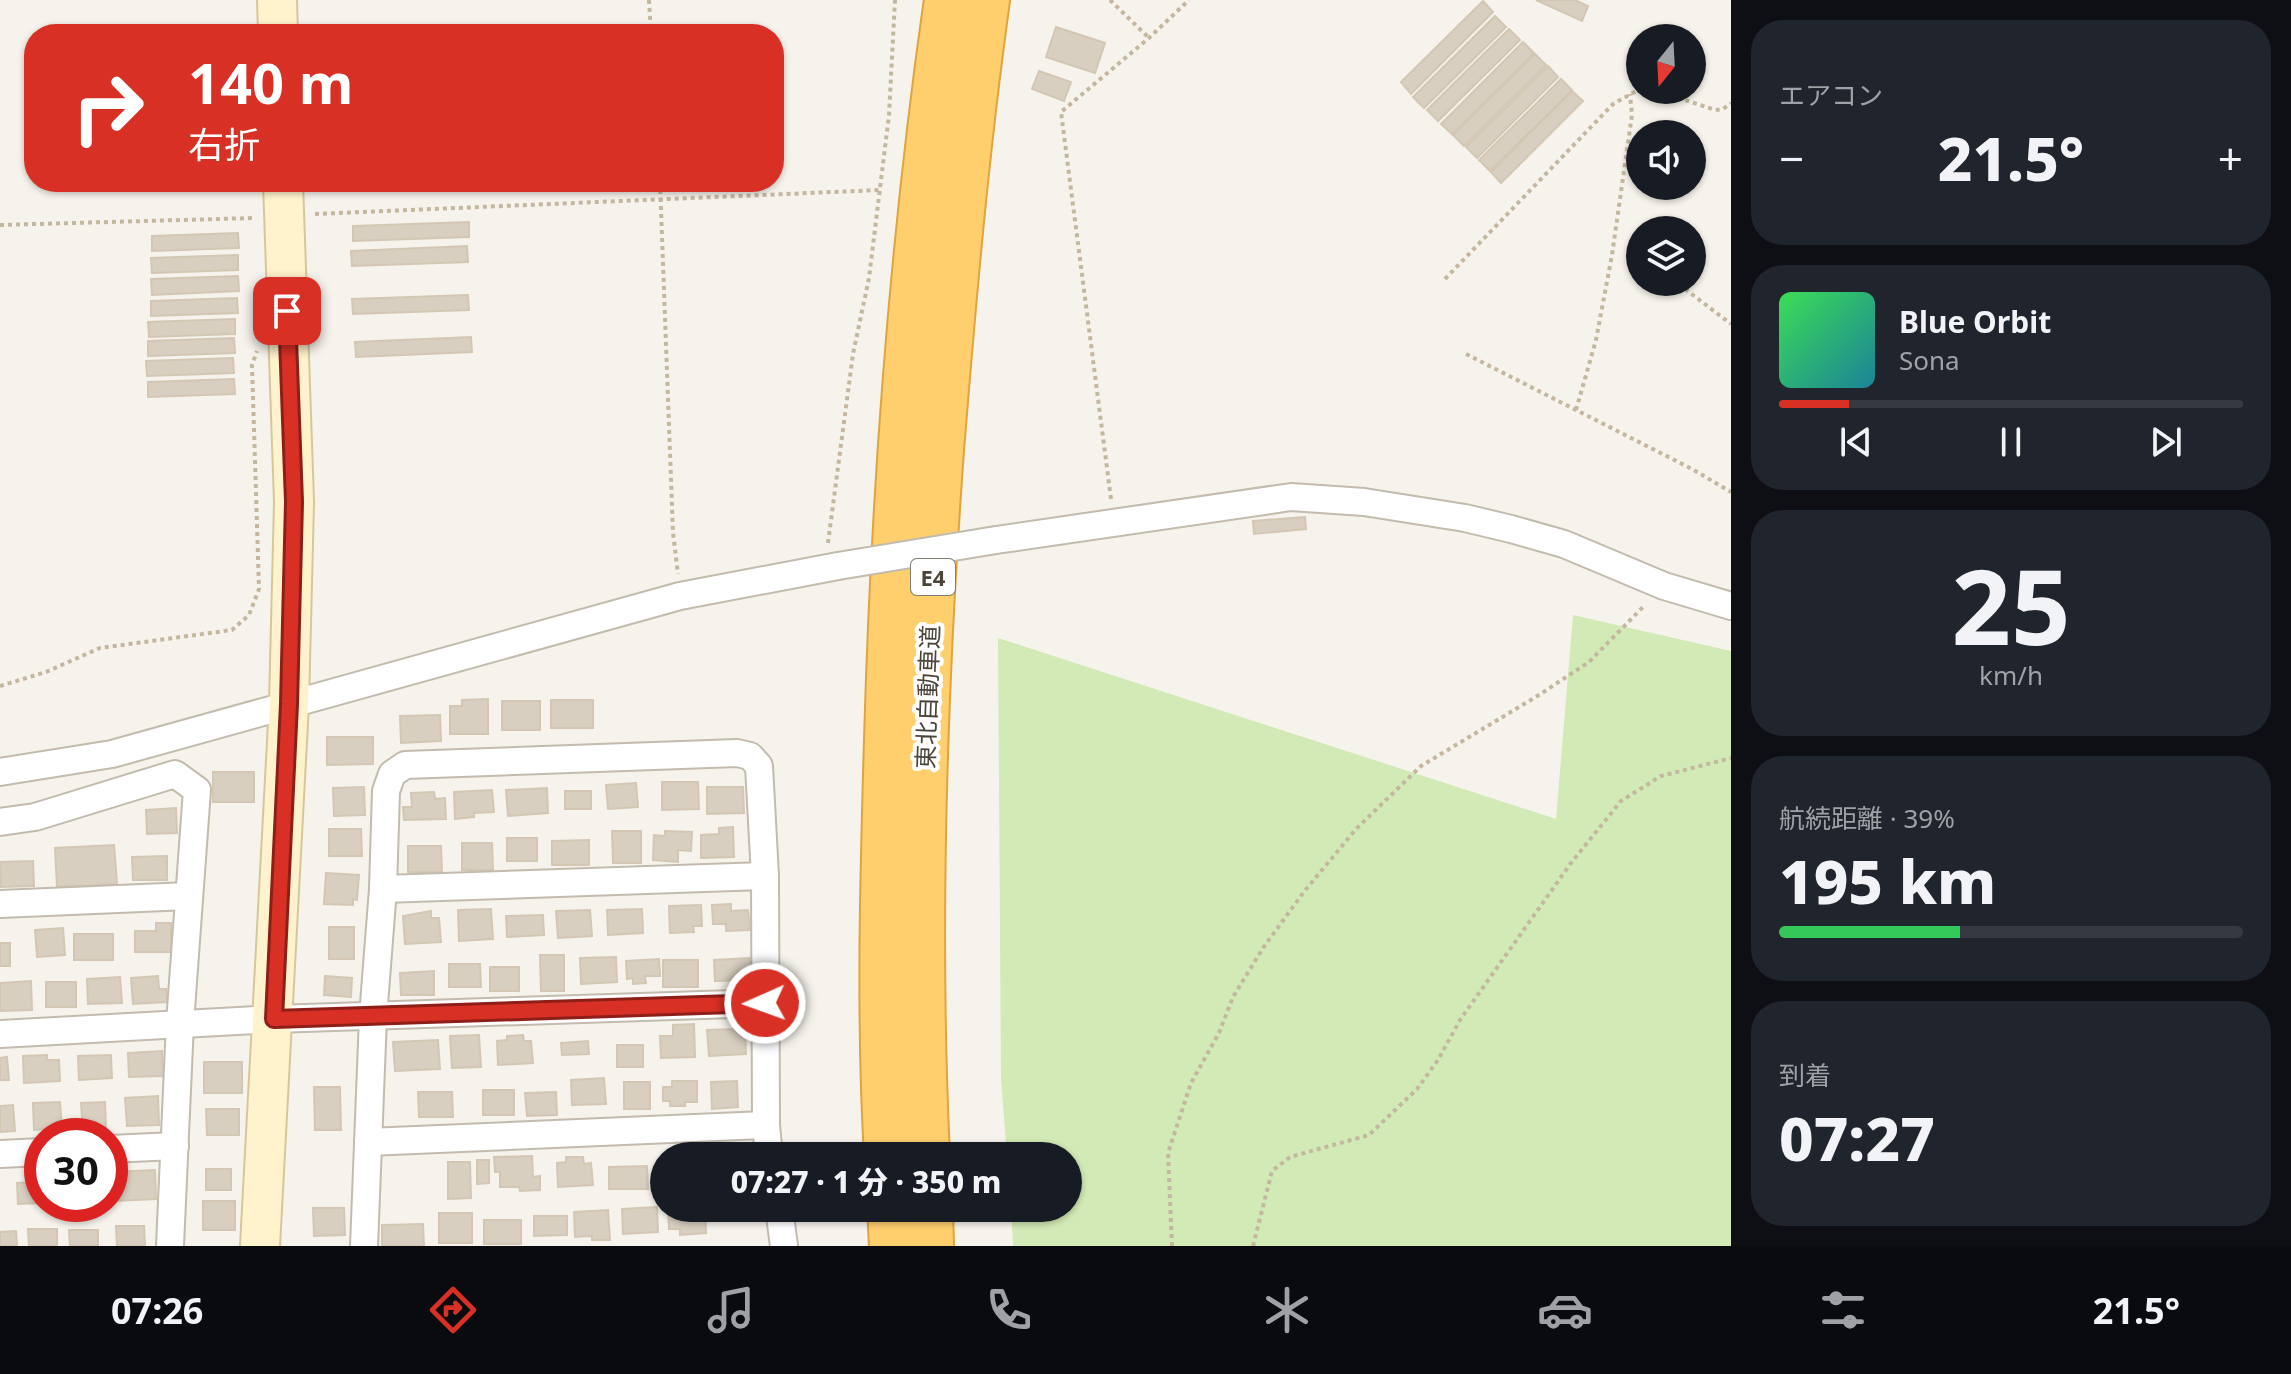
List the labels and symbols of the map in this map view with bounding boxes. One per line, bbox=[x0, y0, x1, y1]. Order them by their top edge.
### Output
north arrow bbox=[1626, 24, 1706, 104]
pin bbox=[253, 277, 321, 345]
road number: E4 bbox=[911, 559, 955, 595]
street label: 東北自動車道 bbox=[908, 624, 946, 770]
position arrow bbox=[723, 961, 807, 1045]
speed limit sign: 30 bbox=[24, 1118, 128, 1222]

